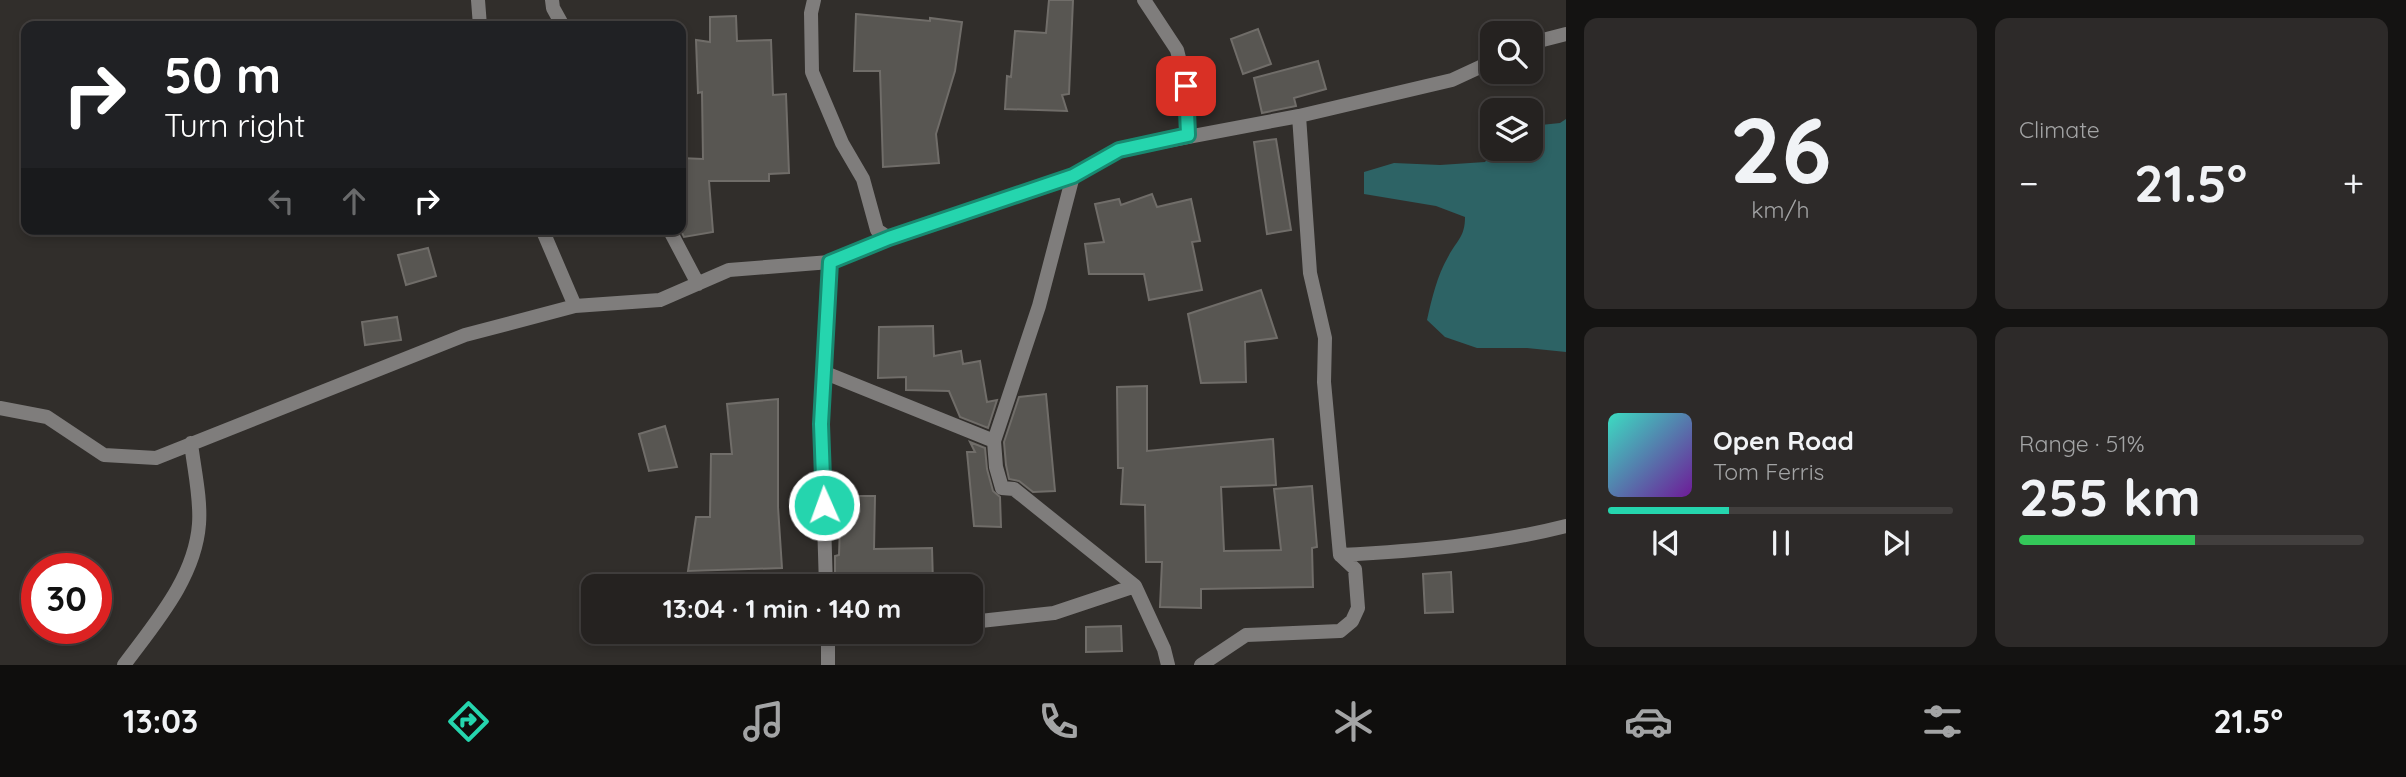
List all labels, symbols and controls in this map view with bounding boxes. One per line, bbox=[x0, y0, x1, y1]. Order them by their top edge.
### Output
map controls bbox=[1480, 21, 1543, 161]
button: search bbox=[1480, 21, 1543, 84]
text: 50 m bbox=[164, 44, 281, 105]
icon: right bbox=[49, 49, 140, 140]
pin bbox=[1156, 56, 1216, 116]
icon: arrive bbox=[1167, 67, 1205, 105]
text: 26 bbox=[1729, 92, 1832, 206]
button: layers bbox=[1480, 98, 1543, 161]
text: Turn right bbox=[164, 105, 305, 145]
text: Climate bbox=[2019, 115, 2100, 144]
text: 21.5° bbox=[2134, 150, 2247, 215]
text: − bbox=[2019, 159, 2039, 207]
text: + bbox=[2343, 159, 2364, 207]
icon: left bbox=[262, 182, 300, 220]
icon: ahead bbox=[335, 182, 373, 220]
icon: right bbox=[408, 182, 446, 220]
text: km/h bbox=[1751, 195, 1810, 224]
text: Open Road bbox=[1713, 424, 1854, 457]
text: Range · 51% bbox=[2019, 429, 2145, 458]
text: Tom Ferris bbox=[1713, 457, 1824, 486]
text: 255 km bbox=[2019, 464, 2201, 529]
position arrow bbox=[787, 468, 861, 542]
icon: previous bbox=[1647, 524, 1685, 562]
icon: pause bbox=[1762, 524, 1800, 562]
icon: next bbox=[1877, 524, 1915, 562]
speed limit sign: 30 bbox=[21, 553, 112, 644]
text: 13:04 · 1 min · 140 m bbox=[663, 592, 901, 625]
icon: directions bbox=[444, 697, 493, 746]
icon: music bbox=[739, 697, 788, 746]
icon: phone bbox=[1034, 697, 1083, 746]
icon: climate bbox=[1329, 697, 1378, 746]
icon: car bbox=[1624, 697, 1673, 746]
icon: filters bbox=[1918, 697, 1967, 746]
text: 13:03 bbox=[123, 701, 198, 741]
text: 21.5° bbox=[2213, 701, 2283, 741]

